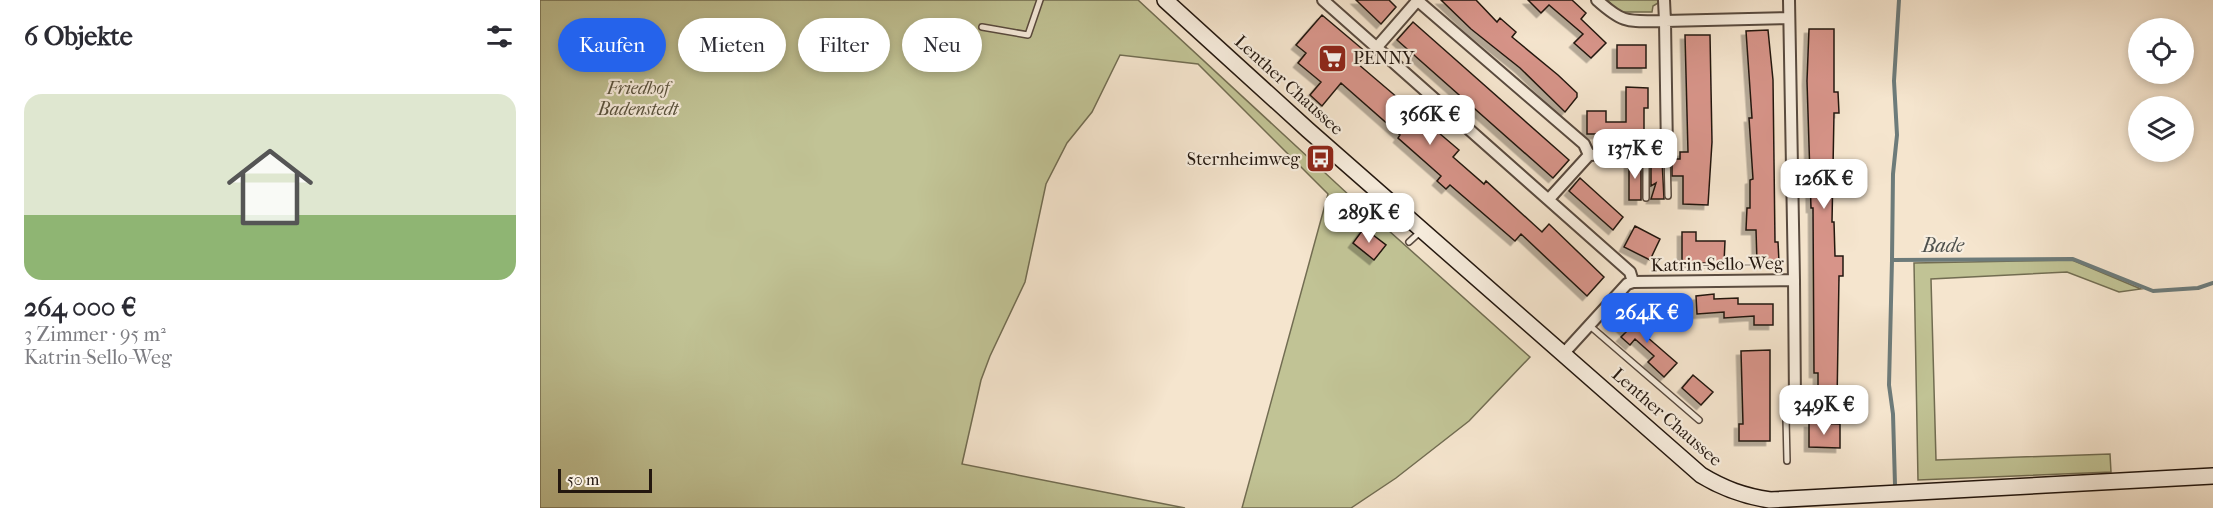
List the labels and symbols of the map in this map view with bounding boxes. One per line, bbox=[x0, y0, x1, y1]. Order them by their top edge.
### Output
street label: Lenther Chaussee bbox=[1230, 31, 1347, 140]
supermarket icon: PENNY bbox=[1316, 42, 1348, 74]
place label: PENNY bbox=[1353, 48, 1415, 69]
park label: Friedhof Badenstedt bbox=[597, 78, 680, 120]
pin: 366K € bbox=[1381, 95, 1479, 146]
pin: 137K € bbox=[1586, 129, 1684, 180]
bus stop icon: Sternheimweg bbox=[1305, 143, 1337, 175]
place label: Sternheimweg bbox=[1187, 149, 1300, 170]
pin: 126K € bbox=[1775, 159, 1873, 210]
pin: 289K € bbox=[1320, 193, 1418, 244]
water label: Bade bbox=[1921, 234, 1965, 257]
street label: Katrin-Sello-Weg bbox=[1650, 253, 1784, 276]
pin: 264K € bbox=[1598, 293, 1696, 344]
street label: Lenther Chaussee bbox=[1607, 364, 1726, 471]
pin: 349K € bbox=[1775, 385, 1873, 436]
scale bar bbox=[558, 466, 652, 494]

